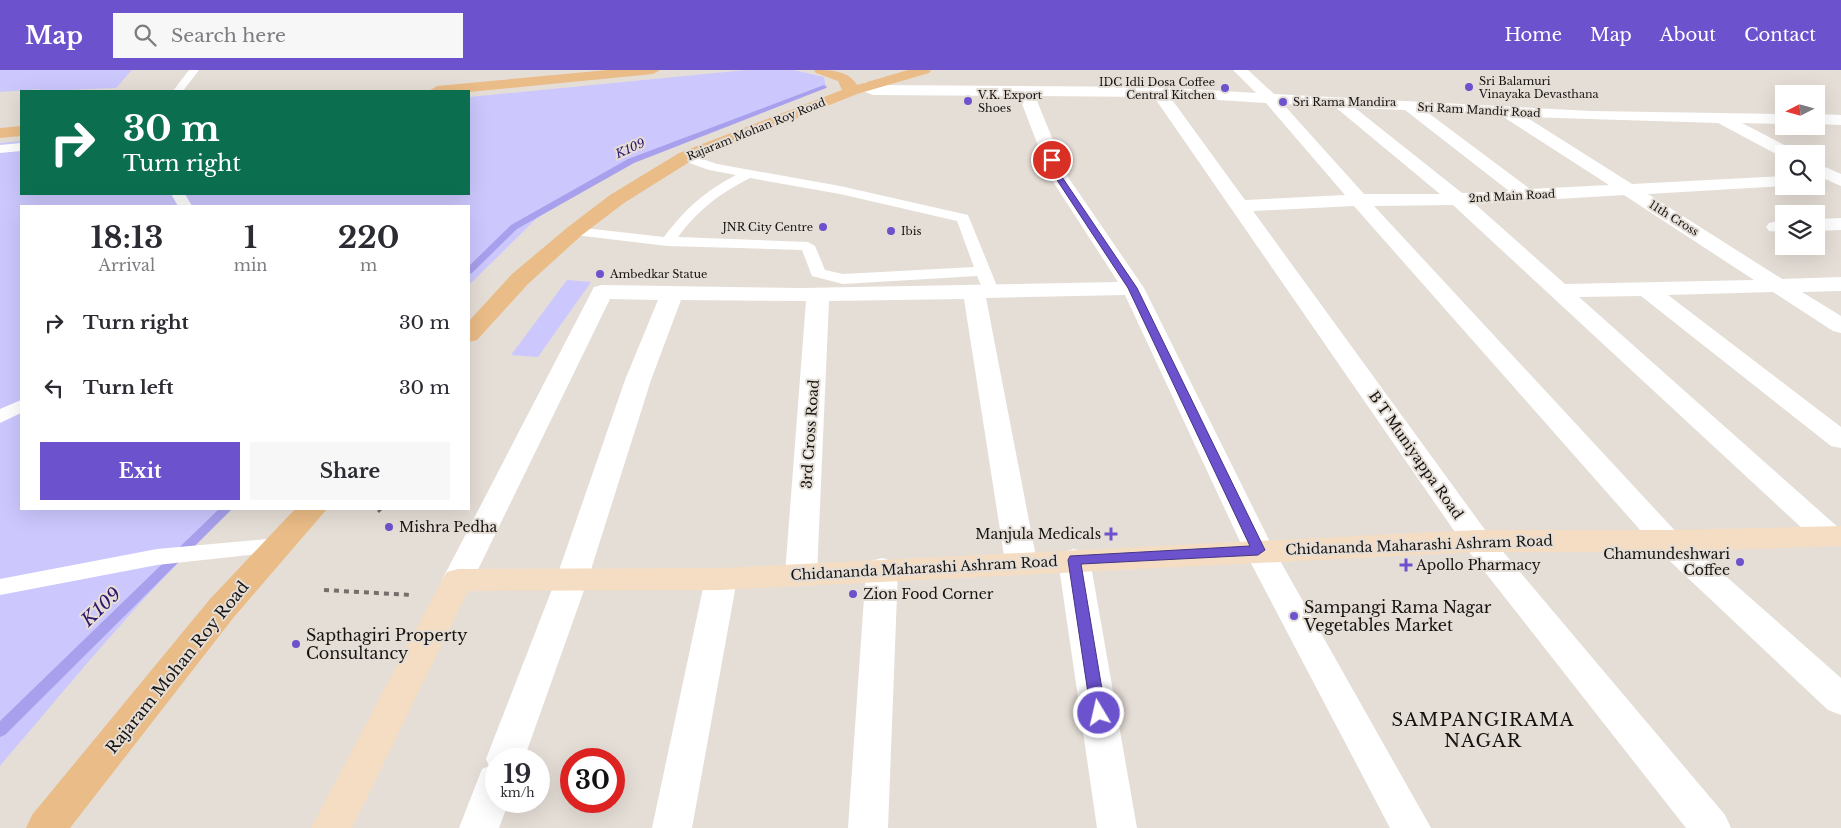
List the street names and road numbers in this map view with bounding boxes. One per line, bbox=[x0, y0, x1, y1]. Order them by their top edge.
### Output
street label: Rajaram Mohan Roy Road bbox=[685, 94, 828, 163]
street label: Sri Ram Mandir Road bbox=[1417, 100, 1541, 120]
street label: 2nd Main Road bbox=[1468, 187, 1556, 205]
street label: 11th Cross bbox=[1647, 197, 1701, 239]
street label: 3rd Cross Road bbox=[797, 378, 823, 489]
street label: B T Muniyappa Road bbox=[1365, 387, 1467, 523]
street label: Chidananda Maharashi Ashram Road bbox=[1285, 531, 1554, 559]
street label: Chidananda Maharashi Ashram Road bbox=[790, 552, 1059, 584]
street label: Rajaram Mohan Roy Road bbox=[101, 577, 253, 757]

